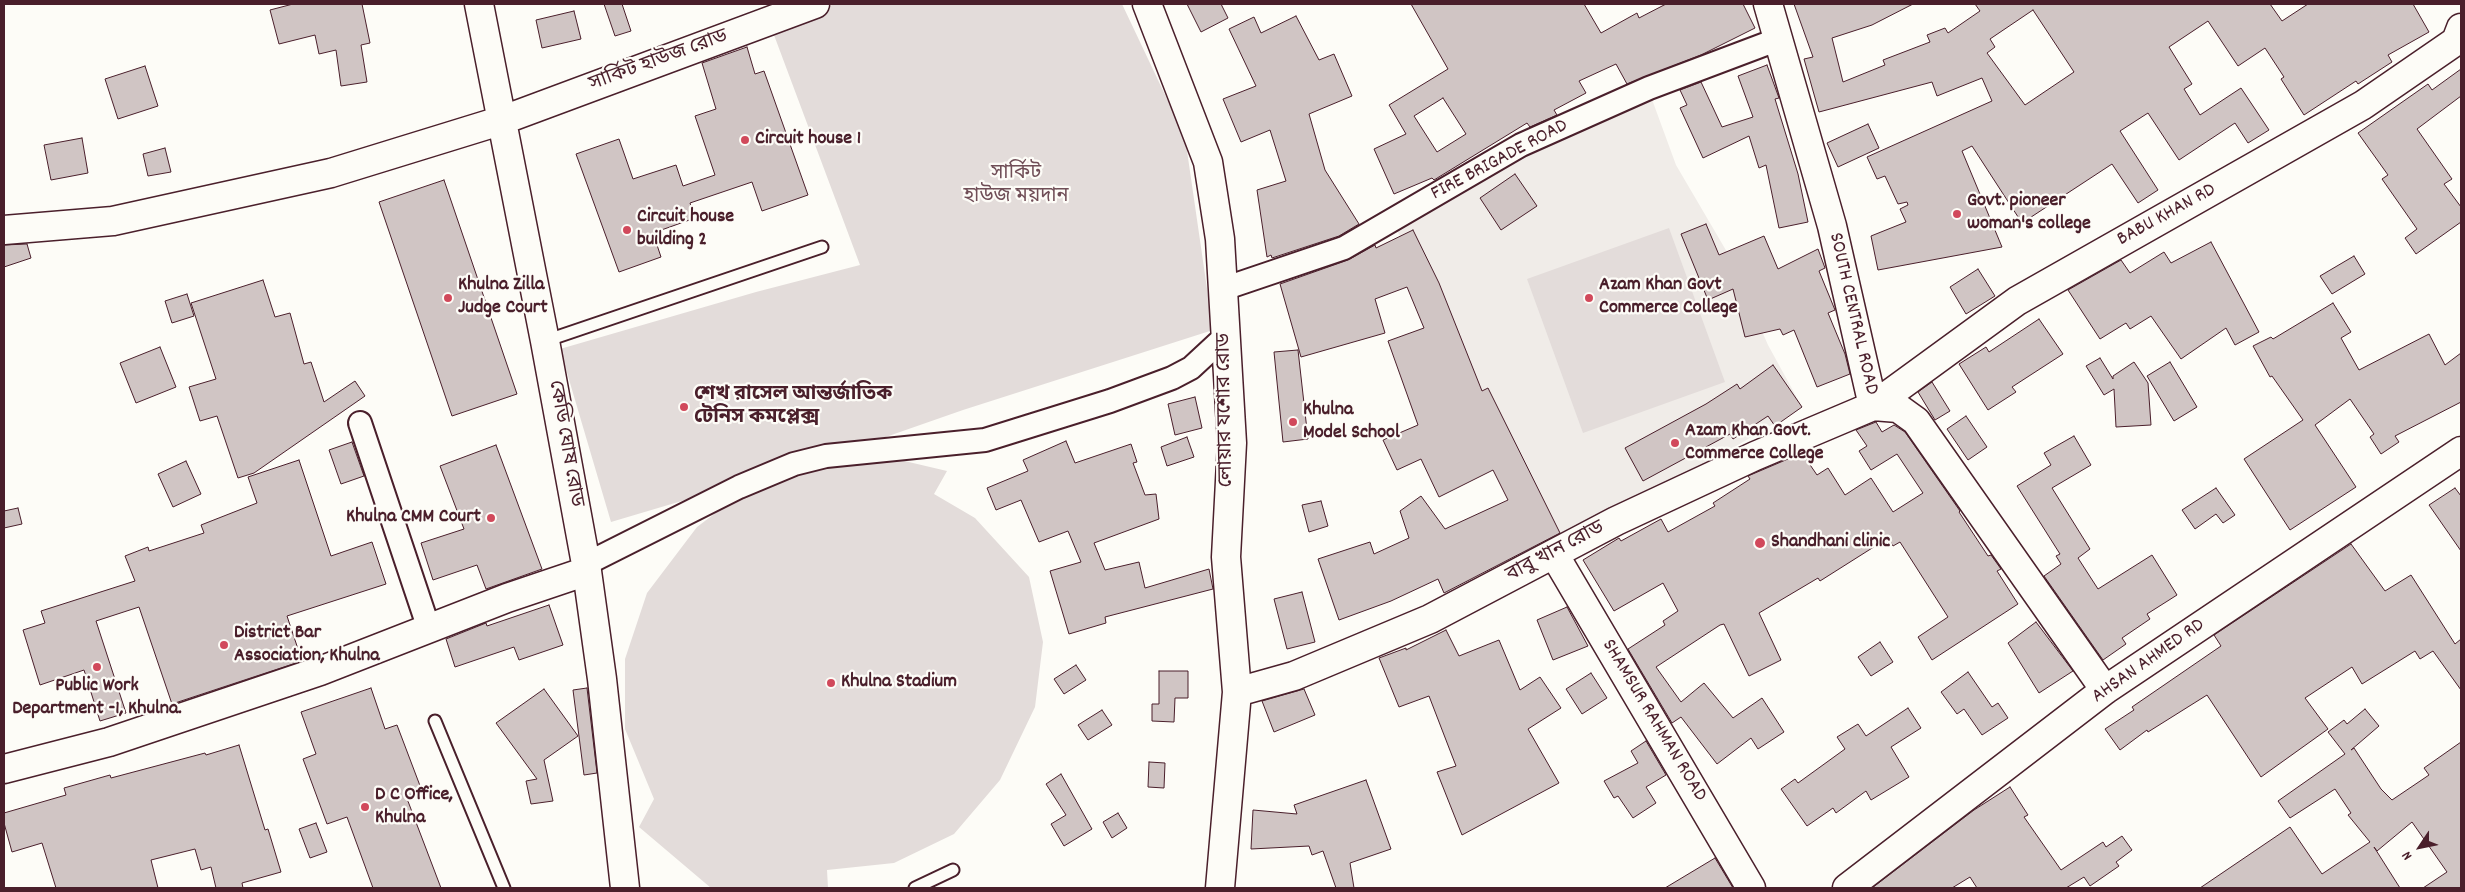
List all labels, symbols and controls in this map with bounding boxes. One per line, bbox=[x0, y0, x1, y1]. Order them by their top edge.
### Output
street label: সার্কিট হাউজ রোড bbox=[587, 26, 731, 98]
street label: FIRE BRIGADE ROAD bbox=[1428, 115, 1572, 207]
place label: Circuit house 1 bbox=[755, 128, 861, 152]
marker: Circuit house 1 bbox=[739, 134, 751, 146]
park label: সার্কিট হাউজ ময়দান bbox=[963, 163, 1069, 210]
street label: BABU KHAN RD bbox=[2114, 179, 2220, 253]
place label: Govt. pioneer woman's college bbox=[1967, 190, 2091, 237]
place label: Circuit house building 2 bbox=[637, 206, 734, 253]
marker: Govt. pioneer woman's college bbox=[1951, 208, 1963, 220]
marker: Circuit house building 2 bbox=[621, 224, 633, 236]
street label: SOUTH CENTRAL ROAD bbox=[1822, 231, 1882, 397]
place label: Khulna Zilla Judge Court bbox=[458, 274, 548, 321]
place label: Azam Khan Govt Commerce College bbox=[1599, 274, 1738, 321]
marker: Khulna Zilla Judge Court bbox=[442, 292, 454, 304]
marker: Azam Khan Govt Commerce College bbox=[1583, 292, 1595, 304]
street label: লোয়ার যশোর রোড bbox=[1214, 333, 1240, 487]
street label: কেডি ঘোষ রোড bbox=[541, 379, 587, 509]
place label: শেখ রাসেল আন্তর্জাতিক টেনিস কমপ্লেক্স bbox=[694, 384, 892, 431]
place label: Khulna Model School bbox=[1303, 399, 1400, 446]
marker: শেখ রাসেল আন্তর্জাতিক টেনিস কমপ্লেক্স bbox=[678, 401, 690, 413]
marker: Khulna Model School bbox=[1287, 416, 1299, 428]
place label: Azam Khan Govt. Commerce College bbox=[1685, 420, 1824, 467]
marker: Azam Khan Govt. Commerce College bbox=[1669, 437, 1681, 449]
place label: Khulna CMM Court bbox=[346, 506, 481, 530]
marker: Khulna CMM Court bbox=[485, 512, 497, 524]
street label: বাবু খান রোড bbox=[1503, 517, 1609, 589]
place label: Shandhani clinic bbox=[1771, 531, 1890, 555]
marker: Shandhani clinic bbox=[1753, 536, 1767, 550]
street label: AHSAN AHMED RD bbox=[2088, 614, 2210, 710]
place label: District Bar Association, Khulna bbox=[234, 622, 380, 669]
street label: SHAMSUR RAHMAN ROAD bbox=[1595, 636, 1711, 806]
marker: District Bar Association, Khulna bbox=[218, 639, 230, 651]
marker: Public Work Department -1, Khulna. bbox=[91, 661, 103, 673]
place label: Khulna Stadium bbox=[841, 671, 957, 695]
place label: Public Work Department -1, Khulna. bbox=[12, 675, 182, 722]
marker: Khulna Stadium bbox=[825, 677, 837, 689]
place label: D C Office, Khulna bbox=[375, 784, 453, 831]
marker: D C Office, Khulna bbox=[359, 801, 371, 813]
north arrow bbox=[2395, 822, 2445, 872]
text: N bbox=[2397, 847, 2418, 864]

